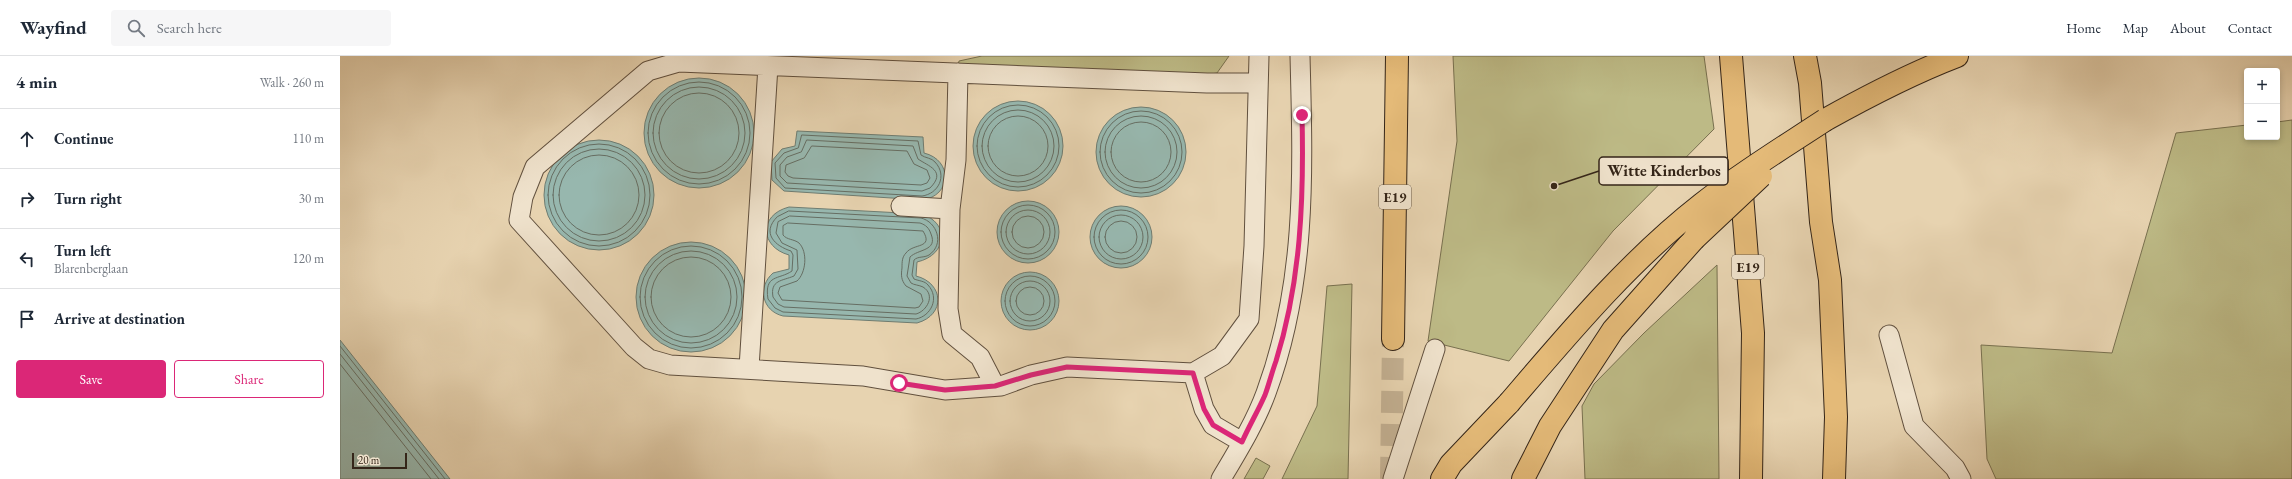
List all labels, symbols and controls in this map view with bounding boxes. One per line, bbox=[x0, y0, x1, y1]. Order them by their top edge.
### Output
search box bbox=[111, 10, 391, 46]
text: Wayfind bbox=[20, 15, 87, 40]
icon: search bbox=[125, 17, 147, 39]
text: Search here bbox=[157, 18, 222, 37]
text: Home bbox=[2066, 19, 2101, 37]
text: Map bbox=[2123, 19, 2148, 37]
text: About bbox=[2170, 19, 2206, 37]
text: Contact bbox=[2228, 19, 2272, 37]
map controls bbox=[2244, 68, 2280, 140]
button: + bbox=[2244, 68, 2280, 104]
text: 4 min bbox=[16, 71, 57, 93]
text: Walk · 260 m bbox=[260, 74, 324, 91]
button: − bbox=[2244, 104, 2280, 140]
route end bbox=[1293, 106, 1311, 124]
icon: ahead bbox=[16, 128, 38, 150]
text: Continue bbox=[54, 129, 114, 148]
text: 110 m bbox=[293, 130, 324, 147]
callout: Witte Kinderbos bbox=[1599, 157, 1728, 185]
text: Witte Kinderbos bbox=[1607, 160, 1721, 181]
road number: E19 bbox=[1379, 185, 1411, 209]
icon: right bbox=[16, 188, 38, 210]
text: Turn right bbox=[54, 189, 122, 208]
text: 30 m bbox=[299, 190, 324, 207]
text: Turn left bbox=[54, 241, 111, 260]
icon: left bbox=[16, 248, 38, 270]
text: 120 m bbox=[293, 250, 324, 267]
road number: E19 bbox=[1732, 255, 1764, 279]
text: Blarenberglaan bbox=[54, 260, 128, 277]
icon: arrive bbox=[16, 308, 38, 330]
text: Arrive at destination bbox=[54, 309, 185, 328]
button: Save bbox=[16, 360, 166, 398]
button: Share bbox=[174, 360, 324, 398]
route start bbox=[890, 374, 908, 392]
scale bar bbox=[352, 451, 407, 470]
text: 20 m bbox=[358, 453, 379, 467]

